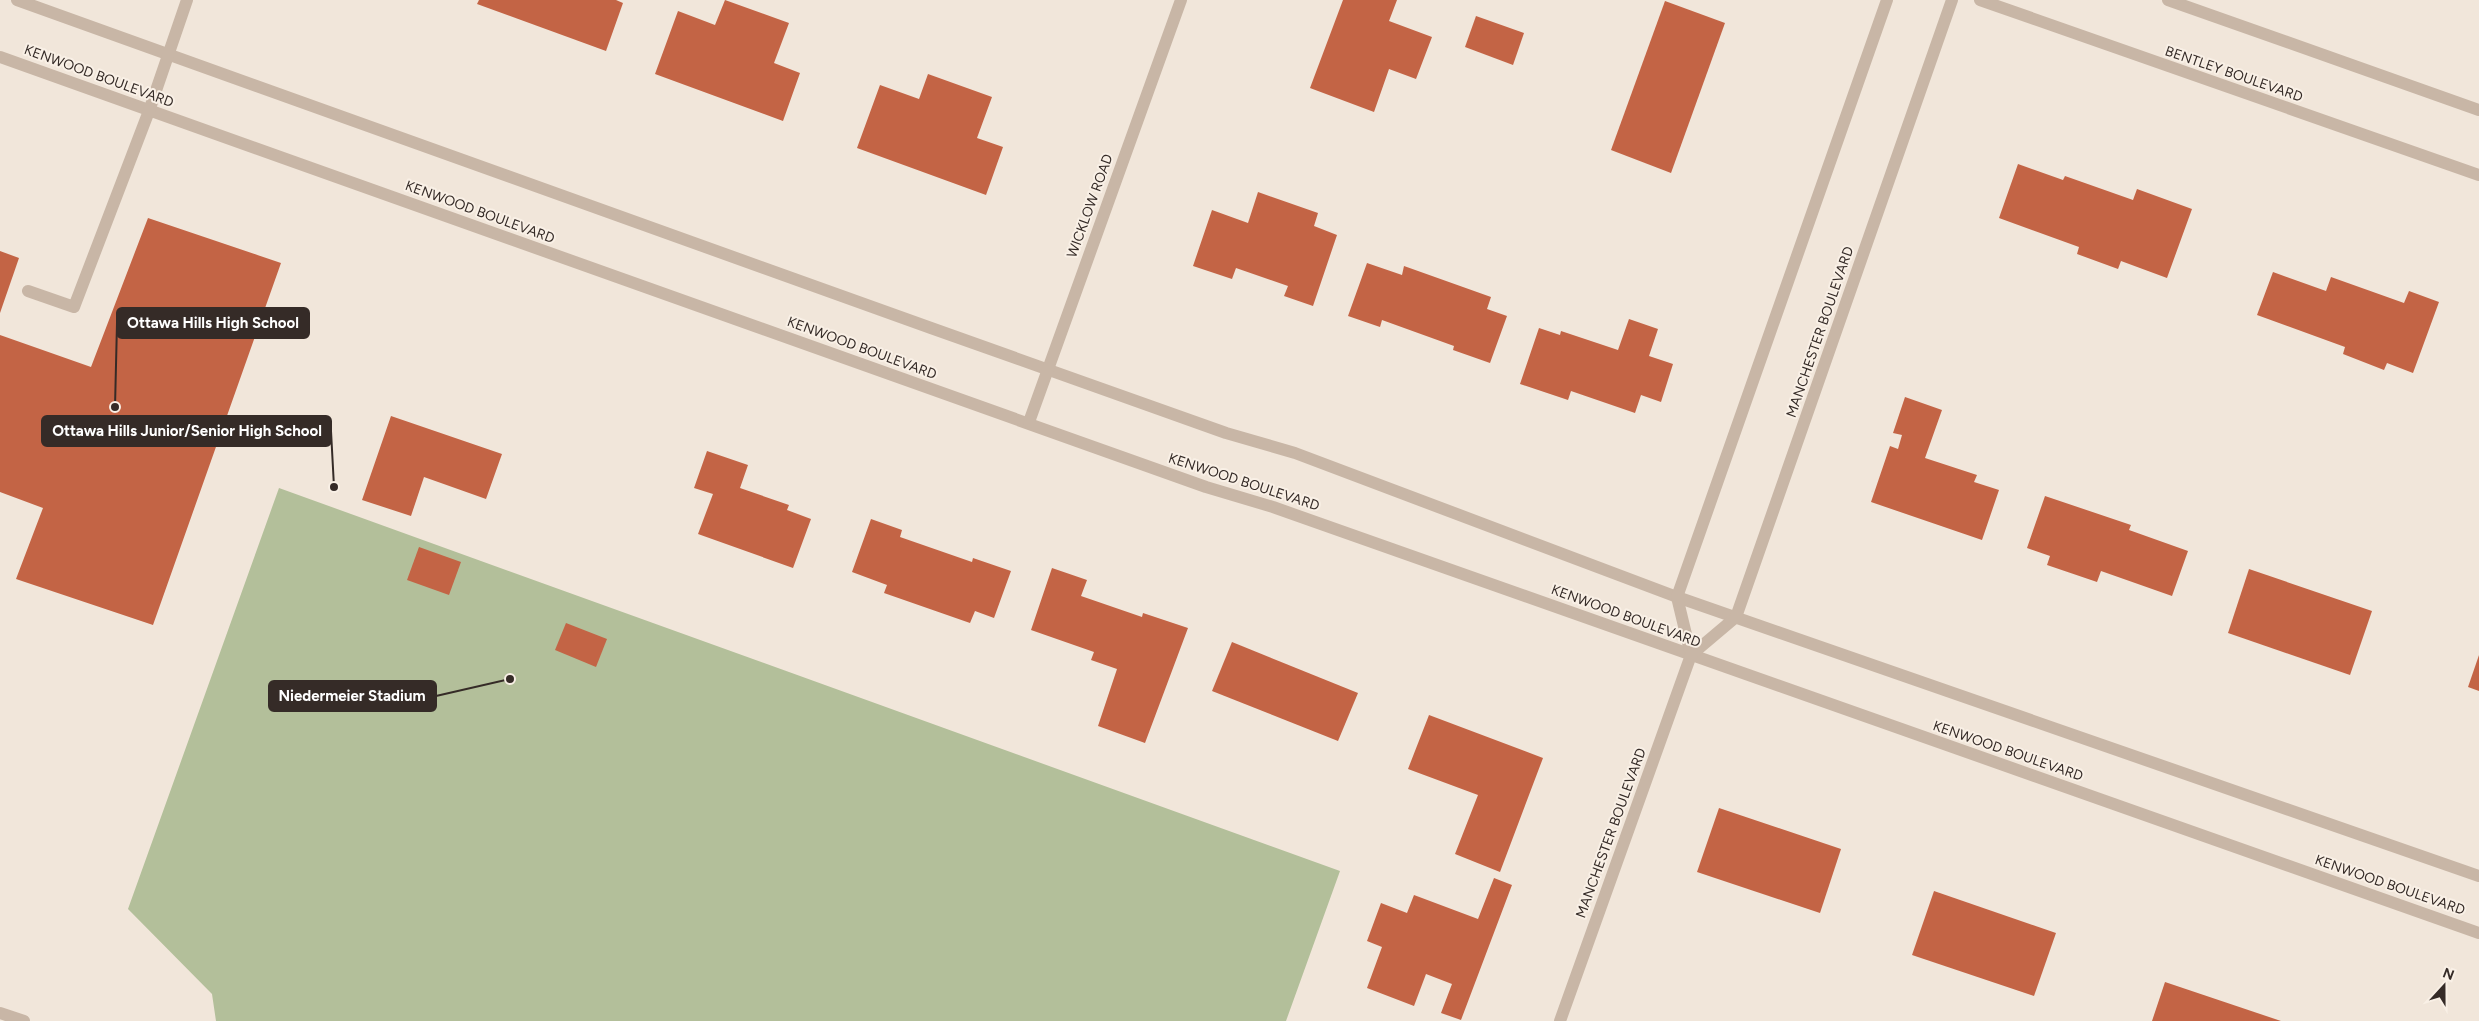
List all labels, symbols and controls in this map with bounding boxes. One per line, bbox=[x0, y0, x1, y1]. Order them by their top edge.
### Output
street label: KENWOOD BOULEVARD bbox=[22, 41, 176, 111]
street label: BENTLEY BOULEVARD bbox=[2163, 42, 2305, 106]
street label: WICKLOW ROAD bbox=[1063, 152, 1117, 260]
street label: KENWOOD BOULEVARD bbox=[403, 177, 557, 247]
street label: MANCHESTER BOULEVARD bbox=[1783, 244, 1857, 420]
callout: Ottawa Hills High School bbox=[117, 308, 309, 338]
street label: KENWOOD BOULEVARD bbox=[785, 313, 939, 383]
text: Ottawa Hills High School bbox=[127, 314, 299, 332]
callout: Ottawa Hills Junior/Senior High School bbox=[42, 416, 331, 446]
text: Ottawa Hills Junior/Senior High School bbox=[52, 422, 322, 440]
street label: KENWOOD BOULEVARD bbox=[1166, 450, 1322, 514]
street label: KENWOOD BOULEVARD bbox=[1549, 581, 1703, 651]
callout: Niedermeier Stadium bbox=[269, 681, 436, 711]
text: Niedermeier Stadium bbox=[278, 687, 426, 705]
street label: KENWOOD BOULEVARD bbox=[1931, 717, 2085, 785]
street label: MANCHESTER BOULEVARD bbox=[1572, 746, 1650, 920]
street label: KENWOOD BOULEVARD bbox=[2313, 851, 2467, 919]
north arrow bbox=[2419, 961, 2469, 1011]
text: N bbox=[2440, 964, 2457, 984]

